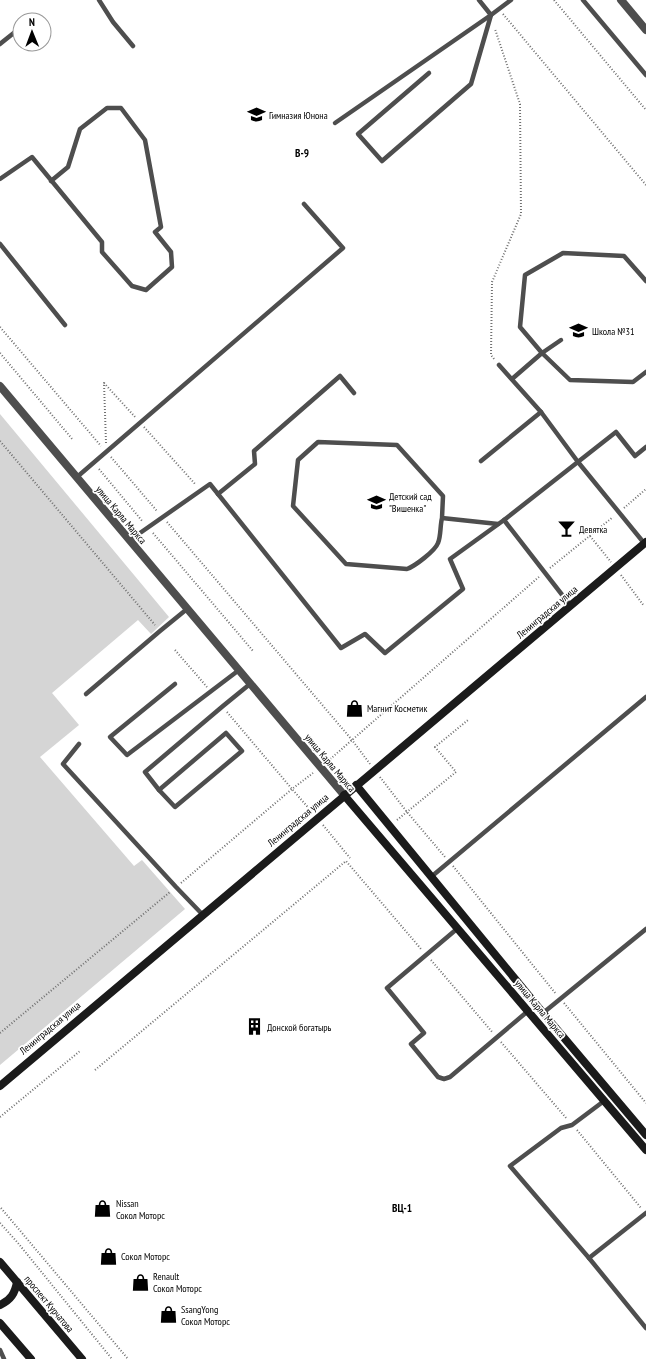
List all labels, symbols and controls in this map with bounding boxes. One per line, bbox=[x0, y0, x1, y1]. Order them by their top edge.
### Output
north arrow bbox=[12, 12, 52, 52]
text: N bbox=[29, 15, 35, 29]
school or university icon: Гимназия Юнона bbox=[246, 105, 266, 125]
place label: Гимназия Юнона bbox=[269, 109, 328, 122]
district label: В-9 bbox=[295, 146, 309, 160]
school or university icon: Школа №31 bbox=[569, 321, 589, 341]
place label: Школа №31 bbox=[592, 325, 635, 338]
street label: улица Карла Маркса bbox=[93, 483, 149, 547]
place label: Детский сад "Вишенка" bbox=[389, 490, 432, 515]
school or university icon: Детский сад "Вишенка" bbox=[366, 492, 386, 512]
bar icon: Девятка bbox=[556, 519, 576, 539]
place label: Девятка bbox=[579, 523, 607, 536]
street label: Ленинградская улица bbox=[513, 583, 580, 642]
shop icon: Магнит Косметик bbox=[344, 698, 364, 718]
place label: Магнит Косметик bbox=[367, 702, 427, 715]
street label: улица Карла Маркса bbox=[302, 731, 358, 795]
street label: Ленинградская улица bbox=[264, 791, 331, 850]
street label: улица Карла Маркса bbox=[512, 977, 568, 1041]
street label: Ленинградская улица bbox=[16, 999, 83, 1058]
building icon: Донской богатырь bbox=[244, 1017, 264, 1037]
place label: Донской богатырь bbox=[267, 1021, 332, 1034]
place label: Nissan Сокол Моторс bbox=[116, 1197, 165, 1222]
shop icon: Nissan Сокол Моторс bbox=[93, 1199, 113, 1219]
district label: ВЦ-1 bbox=[392, 1201, 412, 1215]
shop icon: Сокол Моторс bbox=[98, 1246, 118, 1266]
place label: Сокол Моторс bbox=[121, 1250, 170, 1263]
place label: Renault Сокол Моторс bbox=[153, 1270, 202, 1295]
shop icon: Renault Сокол Моторс bbox=[130, 1272, 150, 1292]
street label: проспект Курчатова bbox=[21, 1273, 77, 1335]
place label: SsangYong Сокол Моторс bbox=[181, 1303, 230, 1328]
shop icon: SsangYong Сокол Моторс bbox=[158, 1305, 178, 1325]

